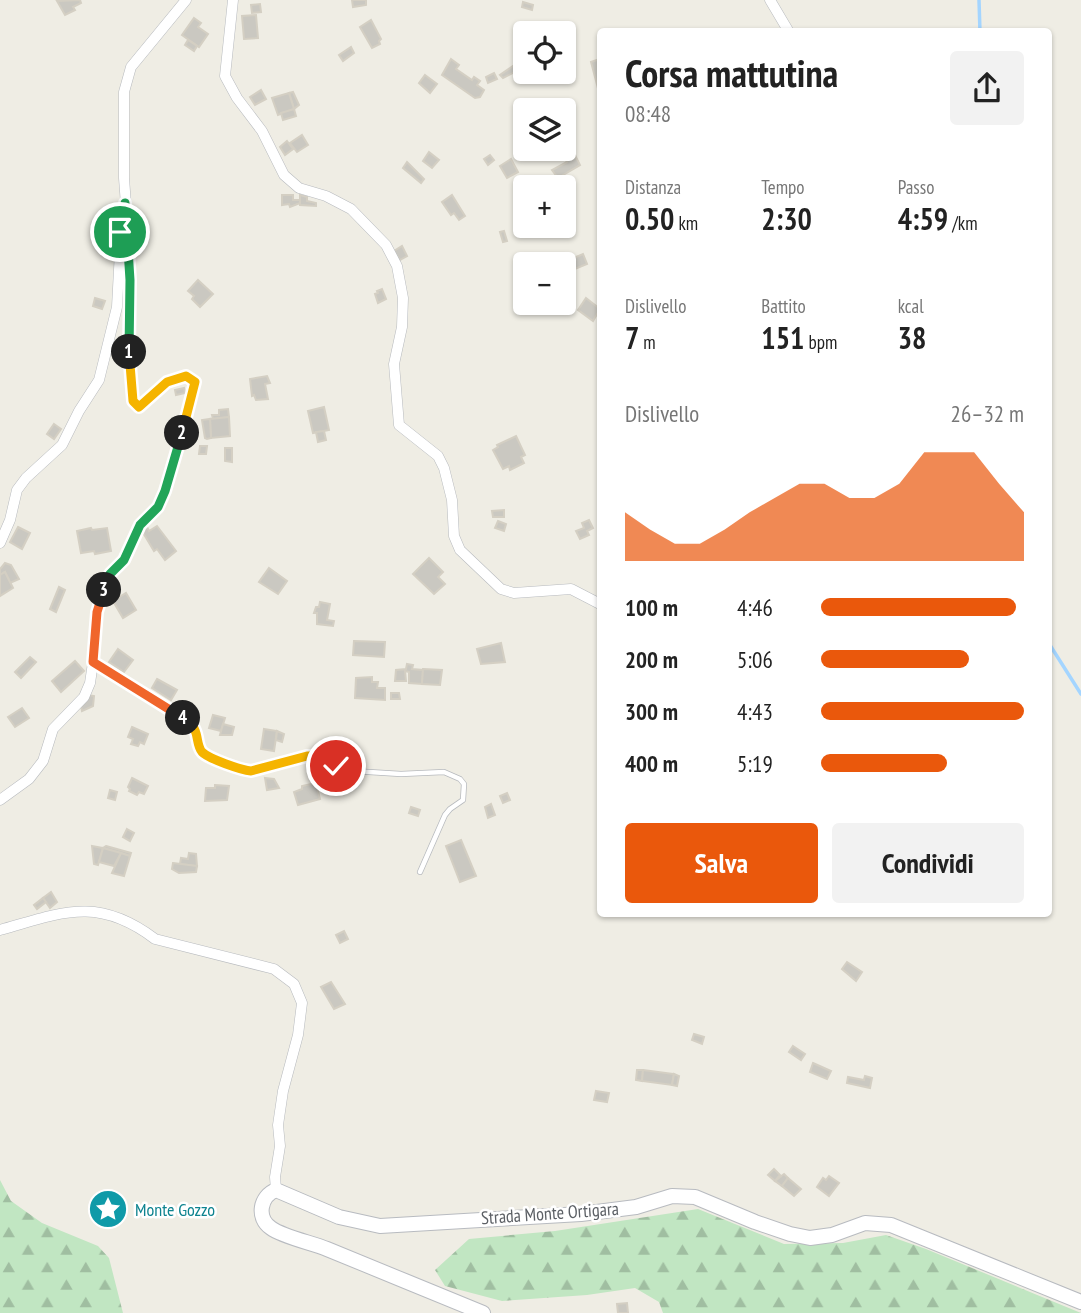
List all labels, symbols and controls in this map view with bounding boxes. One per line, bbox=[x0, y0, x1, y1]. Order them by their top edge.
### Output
map controls bbox=[513, 21, 576, 315]
button: locate bbox=[513, 21, 576, 84]
text: Corsa mattutina bbox=[625, 48, 838, 97]
button: share bbox=[950, 51, 1024, 125]
button: layers bbox=[513, 98, 576, 161]
text: 08:48 bbox=[625, 99, 671, 128]
button: + bbox=[513, 175, 576, 238]
text: Distanza bbox=[625, 175, 681, 199]
text: Tempo bbox=[761, 175, 805, 199]
text: Passo bbox=[898, 175, 934, 199]
text: 0.50 bbox=[625, 199, 674, 238]
text: 2:30 bbox=[761, 199, 812, 238]
text: 4:59 bbox=[898, 199, 948, 238]
pin bbox=[90, 202, 150, 262]
text: km bbox=[674, 211, 698, 235]
text: /km bbox=[948, 211, 978, 235]
icon: arrive bbox=[101, 213, 139, 251]
button: − bbox=[513, 252, 576, 315]
text: Dislivello bbox=[625, 294, 686, 318]
text: Battito bbox=[761, 294, 806, 318]
text: kcal bbox=[898, 294, 924, 318]
text: 7 bbox=[625, 318, 639, 357]
text: 151 bbox=[761, 318, 804, 357]
text: 38 bbox=[898, 318, 926, 357]
text: m bbox=[639, 330, 656, 354]
text: bpm bbox=[804, 330, 837, 354]
pin: 1 bbox=[111, 334, 146, 370]
text: 1 bbox=[124, 339, 133, 363]
text: Dislivello bbox=[625, 399, 699, 428]
text: 26–32 m bbox=[951, 399, 1024, 428]
pin: 2 bbox=[164, 416, 200, 450]
text: 2 bbox=[177, 420, 186, 444]
pin: 3 bbox=[86, 572, 122, 608]
text: 3 bbox=[99, 577, 108, 601]
text: 100 m bbox=[625, 593, 678, 622]
text: 4:46 bbox=[737, 593, 773, 622]
text: 200 m bbox=[625, 645, 678, 674]
text: 5:06 bbox=[737, 645, 773, 674]
text: 300 m bbox=[625, 697, 678, 726]
text: 4:43 bbox=[737, 697, 773, 726]
pin: 4 bbox=[166, 700, 200, 736]
text: 4 bbox=[178, 705, 187, 729]
pin bbox=[306, 736, 366, 796]
icon: check bbox=[317, 747, 355, 785]
text: 400 m bbox=[625, 749, 678, 778]
text: 5:19 bbox=[737, 749, 773, 778]
button: Salva bbox=[625, 823, 818, 903]
button: Condividi bbox=[832, 823, 1024, 903]
place icon: Monte Gozzo bbox=[87, 1188, 129, 1230]
street label: Strada Monte Ortigara bbox=[480, 1197, 620, 1229]
place label: Monte Gozzo bbox=[135, 1198, 215, 1221]

